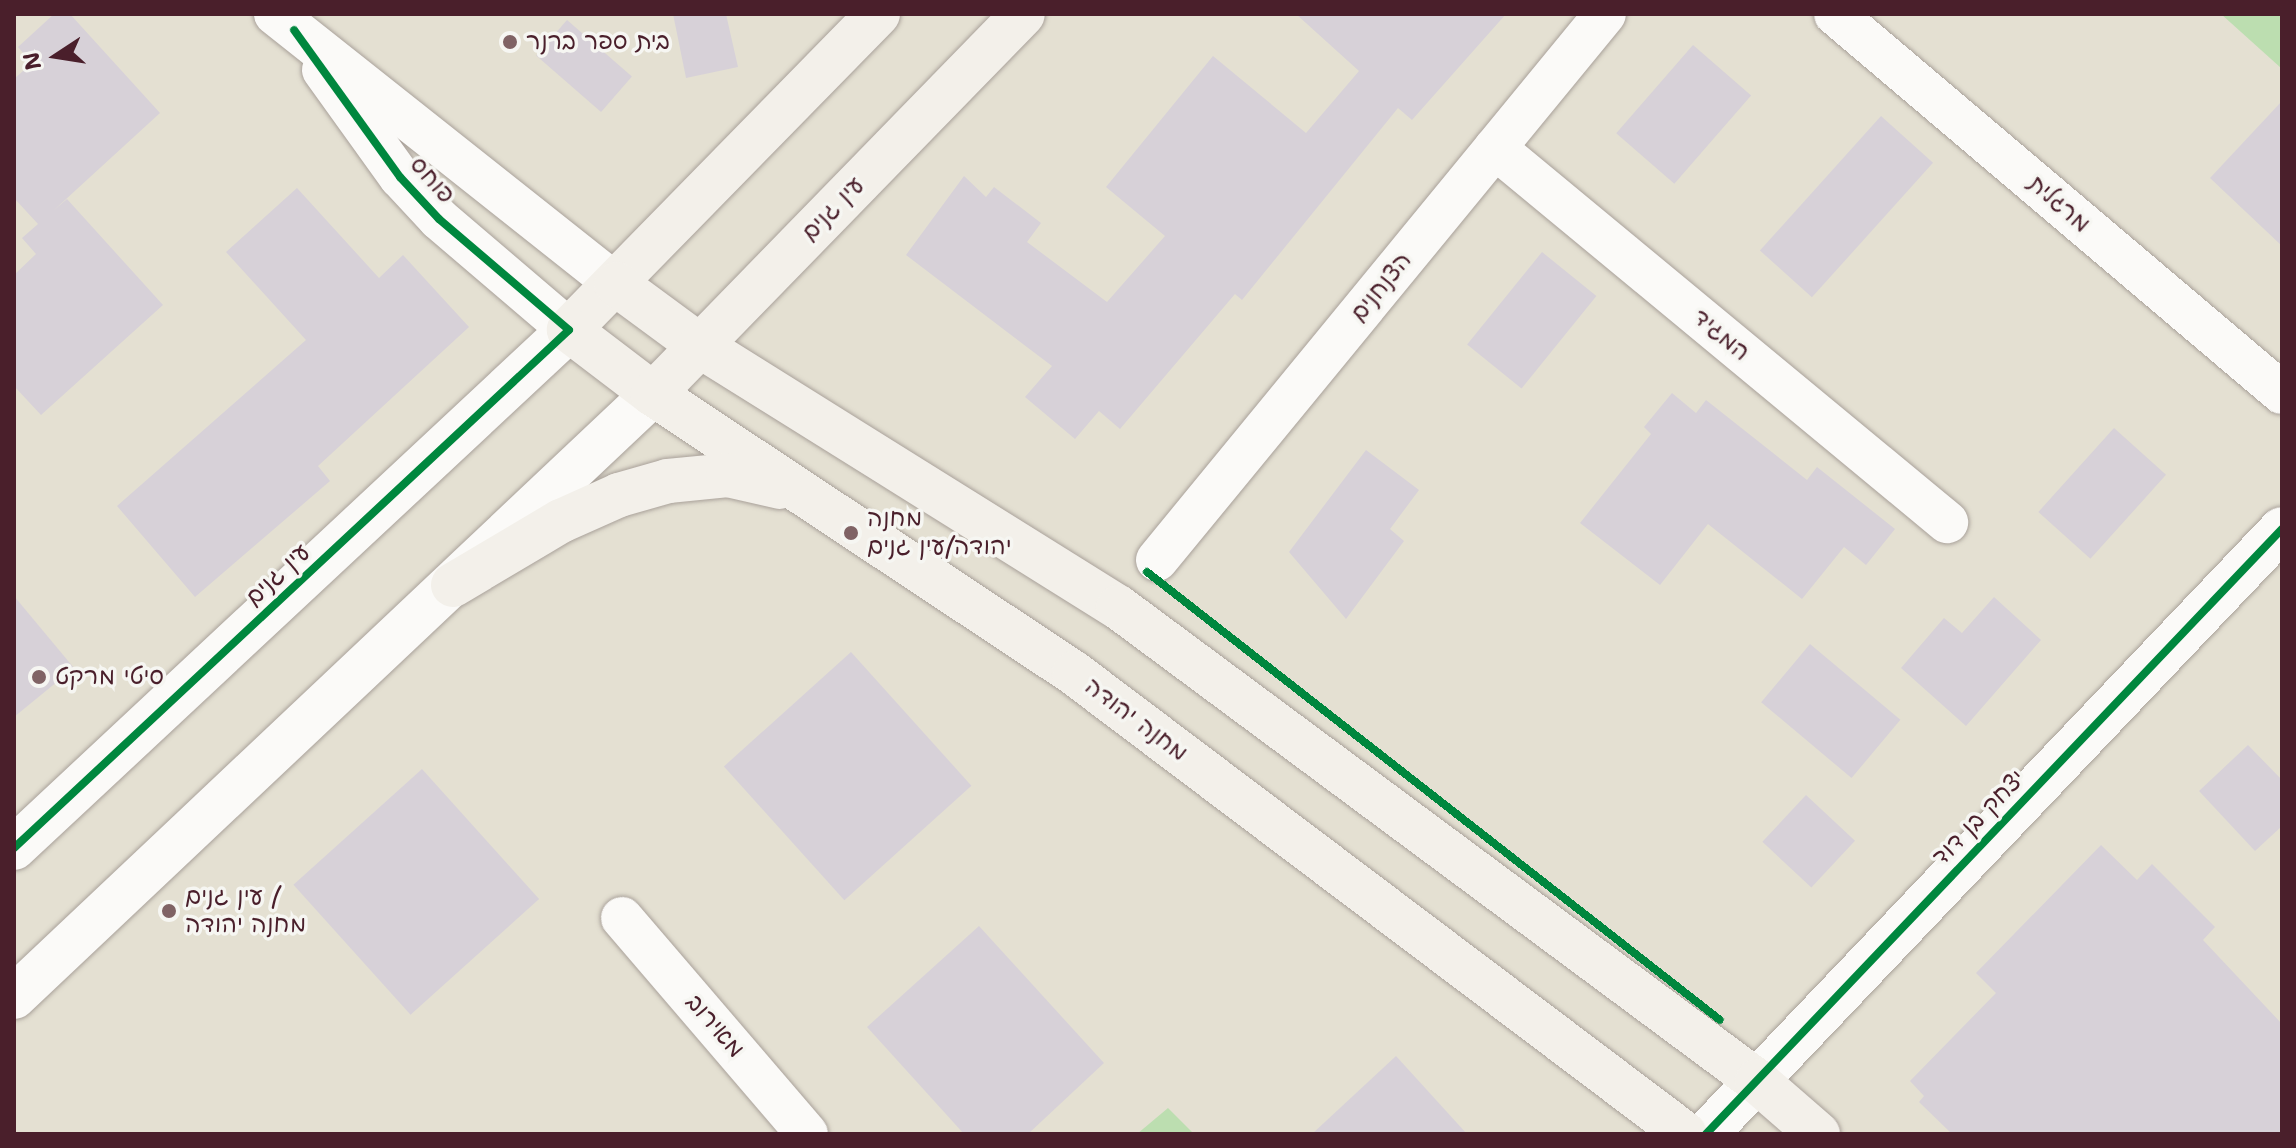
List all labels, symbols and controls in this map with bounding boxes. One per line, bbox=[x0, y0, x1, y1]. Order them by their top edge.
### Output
north arrow bbox=[16, 16, 96, 96]
place label: בית ספר ברנר bbox=[526, 28, 670, 56]
marker: בית ספר ברנר bbox=[501, 33, 519, 51]
text: N bbox=[16, 50, 48, 73]
street label: פוחס bbox=[404, 151, 460, 209]
street label: מרגלית bbox=[2022, 169, 2096, 239]
street label: עין גנים bbox=[795, 171, 871, 247]
street label: הצנחנים bbox=[1344, 246, 1418, 328]
street label: המגיד bbox=[1687, 303, 1755, 367]
place label: מחנה יהודה/עין גנים bbox=[867, 505, 1012, 561]
marker: מחנה יהודה/עין גנים bbox=[842, 524, 860, 542]
street label: עין גנים bbox=[240, 538, 316, 612]
place label: סיטי מרקט bbox=[55, 663, 164, 691]
marker: סיטי מרקט bbox=[30, 668, 48, 686]
street label: מחנה יהודה bbox=[1079, 672, 1193, 768]
street label: יצחק בן דוד bbox=[1927, 764, 2031, 872]
place label: עין גנים / מחנה יהודה bbox=[185, 883, 306, 939]
marker: עין גנים / מחנה יהודה bbox=[160, 902, 178, 920]
street label: מאירוב bbox=[680, 988, 750, 1064]

